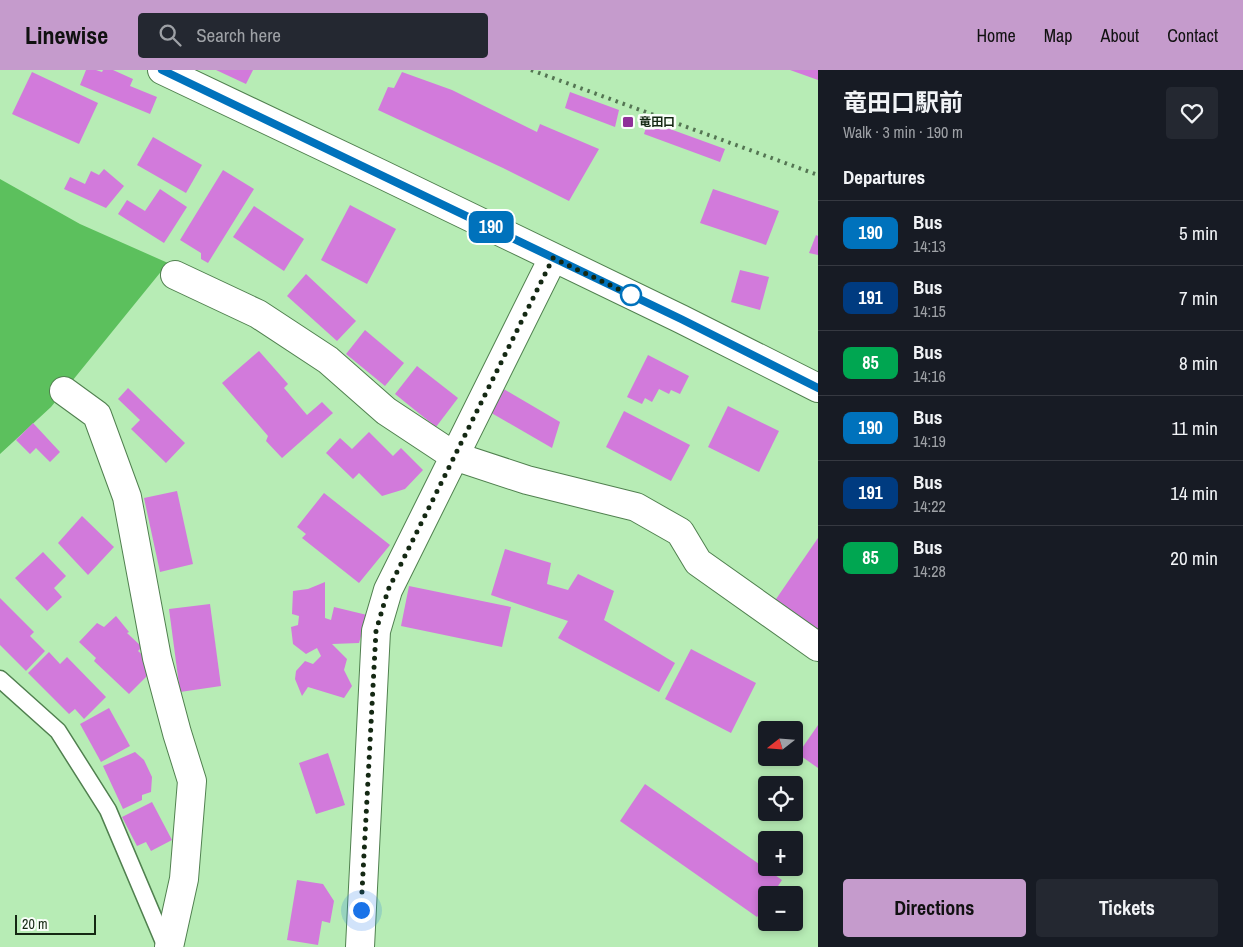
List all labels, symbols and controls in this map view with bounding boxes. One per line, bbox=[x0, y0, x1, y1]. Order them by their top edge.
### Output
search box bbox=[138, 13, 488, 58]
text: Linewise bbox=[25, 19, 108, 51]
icon: search bbox=[156, 21, 184, 49]
text: Search here bbox=[196, 22, 281, 48]
text: Home bbox=[976, 23, 1016, 48]
text: Map bbox=[1044, 23, 1073, 48]
text: About bbox=[1101, 23, 1139, 48]
text: Contact bbox=[1167, 23, 1218, 48]
text: 竜田口駅前 bbox=[843, 86, 963, 118]
button: heart bbox=[1166, 87, 1218, 139]
place label: 竜田口 bbox=[639, 114, 675, 130]
marker: 竜田口 bbox=[621, 115, 635, 129]
text: Walk · 3 min · 190 m bbox=[843, 121, 963, 143]
text: Departures bbox=[843, 164, 925, 190]
text: Bus bbox=[913, 209, 942, 235]
line badge: 190 bbox=[462, 211, 520, 243]
text: 190 bbox=[479, 214, 503, 239]
text: 190 bbox=[858, 220, 883, 245]
text: 5 min bbox=[1179, 220, 1218, 246]
text: 14:13 bbox=[913, 235, 946, 257]
text: Bus bbox=[913, 274, 942, 300]
unlabelled marker bbox=[620, 284, 642, 306]
text: 191 bbox=[858, 285, 883, 310]
text: 7 min bbox=[1179, 285, 1218, 311]
text: 14:15 bbox=[913, 300, 946, 322]
text: Bus bbox=[913, 339, 942, 365]
text: 85 bbox=[862, 350, 879, 375]
text: 8 min bbox=[1179, 350, 1218, 376]
text: 14:16 bbox=[913, 365, 946, 387]
text: Bus bbox=[913, 404, 942, 430]
text: 190 bbox=[858, 415, 883, 440]
text: 11 min bbox=[1172, 415, 1218, 441]
text: 14:19 bbox=[913, 430, 946, 452]
text: Bus bbox=[913, 469, 942, 495]
text: 191 bbox=[858, 480, 883, 505]
text: 14 min bbox=[1170, 480, 1218, 506]
text: 14:22 bbox=[913, 495, 946, 517]
text: Bus bbox=[913, 534, 942, 560]
text: 85 bbox=[862, 545, 879, 570]
text: 20 min bbox=[1170, 545, 1218, 571]
text: 14:28 bbox=[913, 560, 946, 582]
north arrow bbox=[758, 721, 802, 766]
map controls bbox=[758, 721, 803, 931]
button: locate bbox=[758, 776, 803, 821]
button: + bbox=[758, 831, 803, 876]
button: Directions bbox=[843, 879, 1026, 937]
button: Tickets bbox=[1036, 879, 1218, 937]
button: − bbox=[758, 886, 803, 931]
your location bbox=[349, 898, 374, 923]
scale bar bbox=[15, 912, 96, 935]
text: 20 m bbox=[22, 915, 48, 933]

